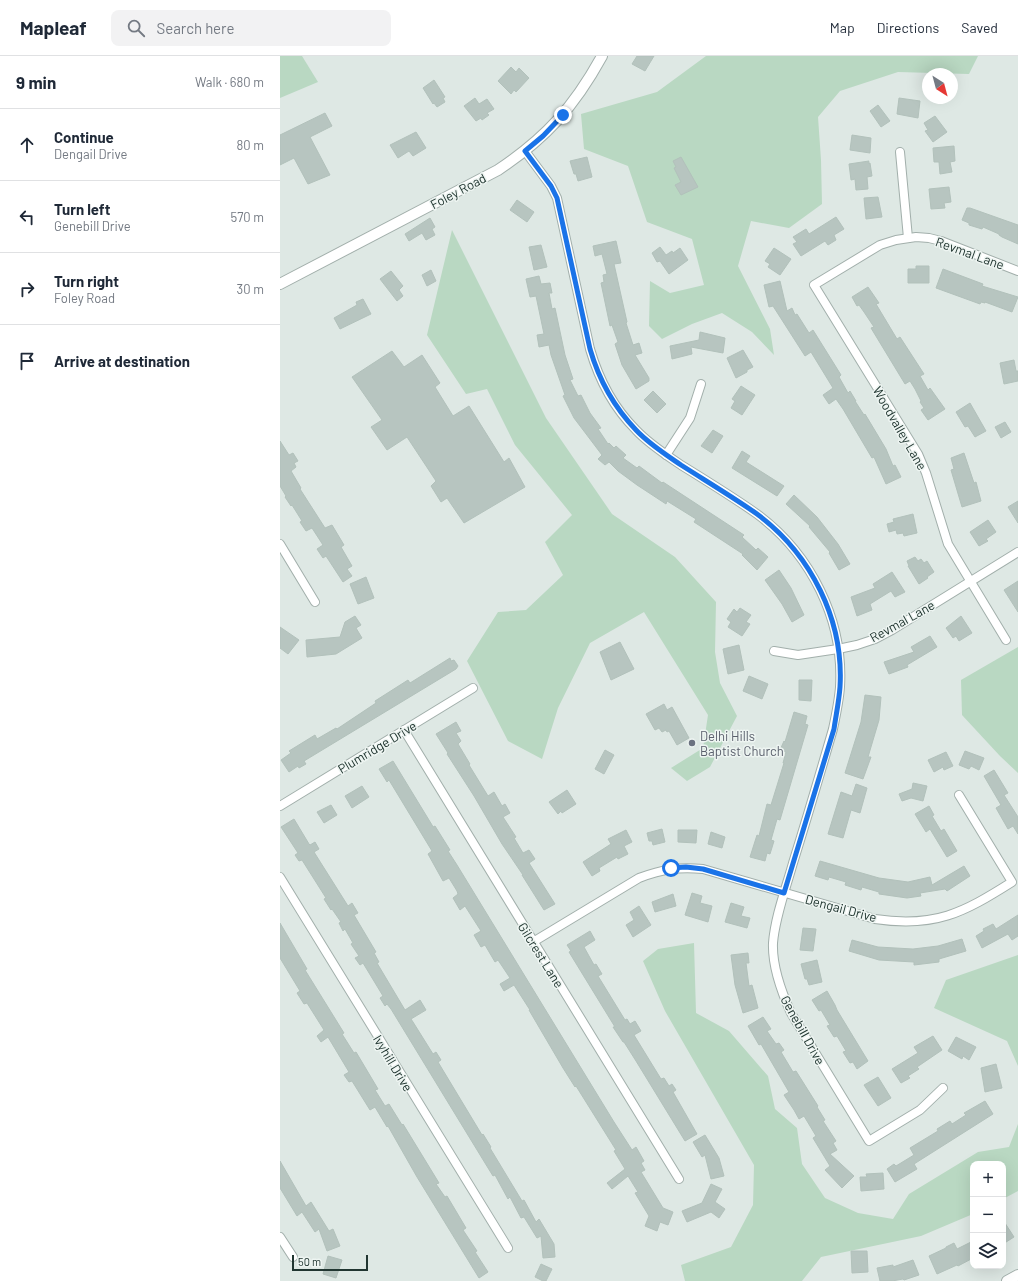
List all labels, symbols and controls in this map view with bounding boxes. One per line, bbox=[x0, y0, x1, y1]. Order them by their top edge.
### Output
search box bbox=[111, 10, 391, 46]
text: Mapleaf bbox=[20, 16, 87, 39]
icon: search bbox=[125, 17, 147, 39]
text: Search here bbox=[157, 19, 235, 37]
text: Map bbox=[830, 19, 855, 36]
text: Directions bbox=[877, 19, 939, 36]
text: Saved bbox=[961, 19, 998, 36]
north arrow bbox=[922, 68, 958, 104]
text: 9 min bbox=[16, 72, 56, 92]
text: Walk · 680 m bbox=[195, 74, 264, 90]
route end bbox=[554, 106, 572, 124]
text: Continue bbox=[54, 128, 114, 146]
icon: ahead bbox=[16, 134, 38, 156]
text: 80 m bbox=[237, 137, 264, 153]
text: Dengail Drive bbox=[54, 146, 127, 162]
street label: Foley Road bbox=[427, 170, 489, 212]
text: Turn left bbox=[54, 200, 110, 218]
icon: left bbox=[16, 206, 38, 228]
text: 570 m bbox=[230, 209, 264, 225]
text: Genebill Drive bbox=[54, 218, 131, 234]
street label: Revmal Lane bbox=[934, 233, 1006, 273]
text: Turn right bbox=[54, 272, 119, 290]
icon: right bbox=[16, 278, 38, 300]
text: 30 m bbox=[237, 281, 264, 297]
text: Foley Road bbox=[54, 290, 115, 306]
icon: arrive bbox=[16, 350, 38, 372]
text: Arrive at destination bbox=[54, 352, 190, 370]
street label: Woodvalley Lane bbox=[870, 383, 930, 473]
street label: Revmal Lane bbox=[867, 597, 937, 645]
street label: Plumridge Drive bbox=[335, 717, 419, 777]
place label: Delhi Hills Baptist Church bbox=[700, 728, 784, 759]
marker: Delhi Hills Baptist Church bbox=[687, 738, 697, 748]
route start bbox=[662, 859, 680, 877]
street label: Dengail Drive bbox=[803, 891, 879, 925]
street label: Gilcrest Lane bbox=[515, 919, 567, 991]
street label: Genebill Drive bbox=[777, 993, 829, 1067]
street label: Ivyhill Drive bbox=[370, 1032, 416, 1094]
map controls bbox=[970, 1161, 1006, 1269]
button: + bbox=[970, 1161, 1006, 1197]
button: − bbox=[970, 1197, 1006, 1233]
button: layers bbox=[970, 1233, 1006, 1269]
scale bar bbox=[292, 1253, 368, 1272]
text: 50 m bbox=[298, 1255, 321, 1268]

